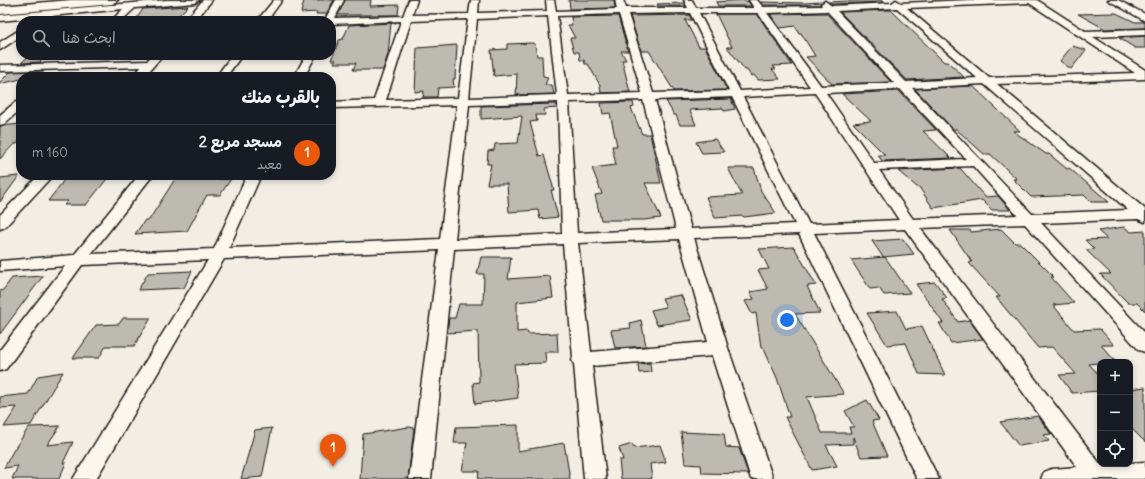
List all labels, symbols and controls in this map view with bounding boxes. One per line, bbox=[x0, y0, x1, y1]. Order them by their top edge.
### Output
search box bbox=[16, 16, 336, 60]
icon: search bbox=[30, 27, 52, 49]
text: ابحث هنا bbox=[62, 28, 116, 47]
text: بالقرب منك bbox=[241, 86, 320, 108]
text: مسجد مربع 2 bbox=[199, 132, 282, 151]
text: 160 m bbox=[32, 144, 68, 161]
text: 1 bbox=[304, 144, 310, 161]
text: معبد bbox=[257, 156, 282, 173]
your location bbox=[777, 310, 797, 330]
map controls bbox=[1097, 359, 1133, 467]
button: + bbox=[1097, 359, 1133, 395]
button: − bbox=[1097, 395, 1133, 431]
button: locate bbox=[1097, 431, 1133, 467]
pin: 1 bbox=[320, 434, 346, 467]

